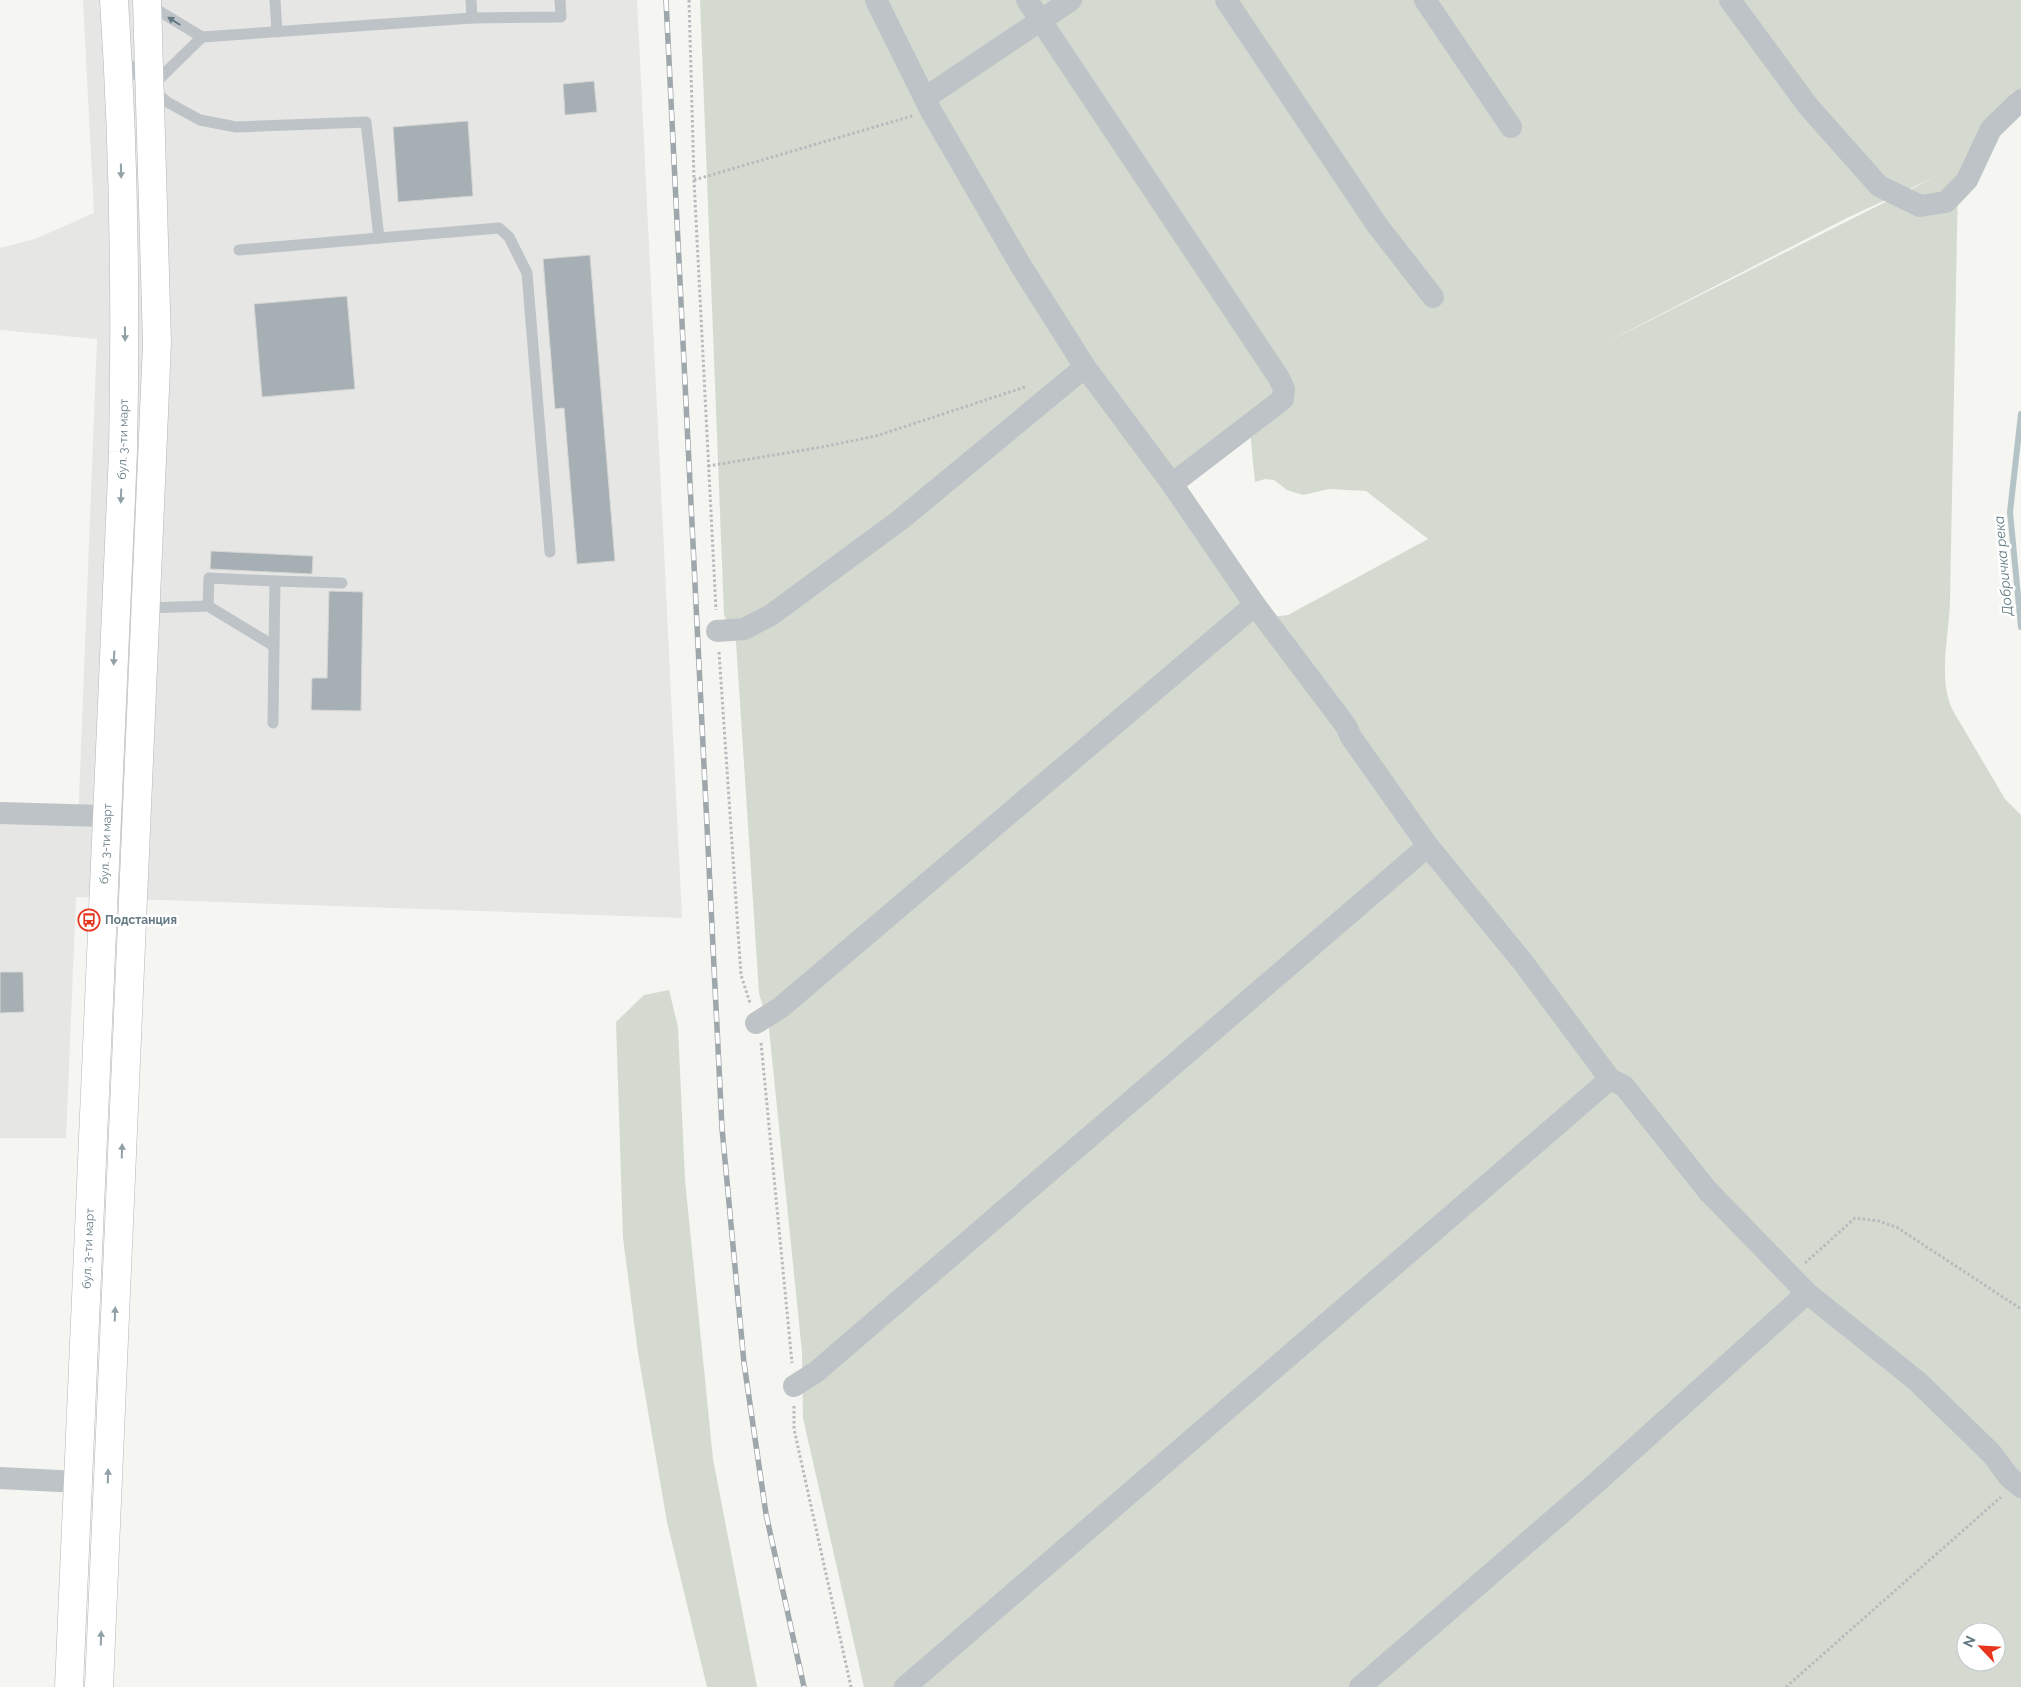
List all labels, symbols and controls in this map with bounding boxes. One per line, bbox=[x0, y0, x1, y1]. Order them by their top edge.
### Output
one-way arrow bbox=[167, 17, 181, 26]
one-way arrow bbox=[117, 163, 125, 179]
one-way arrow bbox=[121, 326, 129, 342]
street label: бул. 3-ти март bbox=[115, 398, 131, 480]
one-way arrow bbox=[117, 488, 125, 504]
water label: Добричка река bbox=[1991, 515, 2015, 618]
one-way arrow bbox=[110, 651, 118, 667]
street label: бул. 3-ти март bbox=[97, 803, 115, 884]
bus stop icon: Подстанция bbox=[77, 908, 101, 932]
place label: Подстанция bbox=[105, 913, 177, 927]
one-way arrow bbox=[119, 1143, 127, 1159]
street label: бул. 3-ти март bbox=[79, 1207, 97, 1289]
one-way arrow bbox=[112, 1305, 120, 1321]
one-way arrow bbox=[105, 1468, 113, 1484]
north arrow bbox=[1956, 1622, 2006, 1672]
one-way arrow bbox=[98, 1630, 106, 1646]
text: N bbox=[1960, 1633, 1979, 1650]

